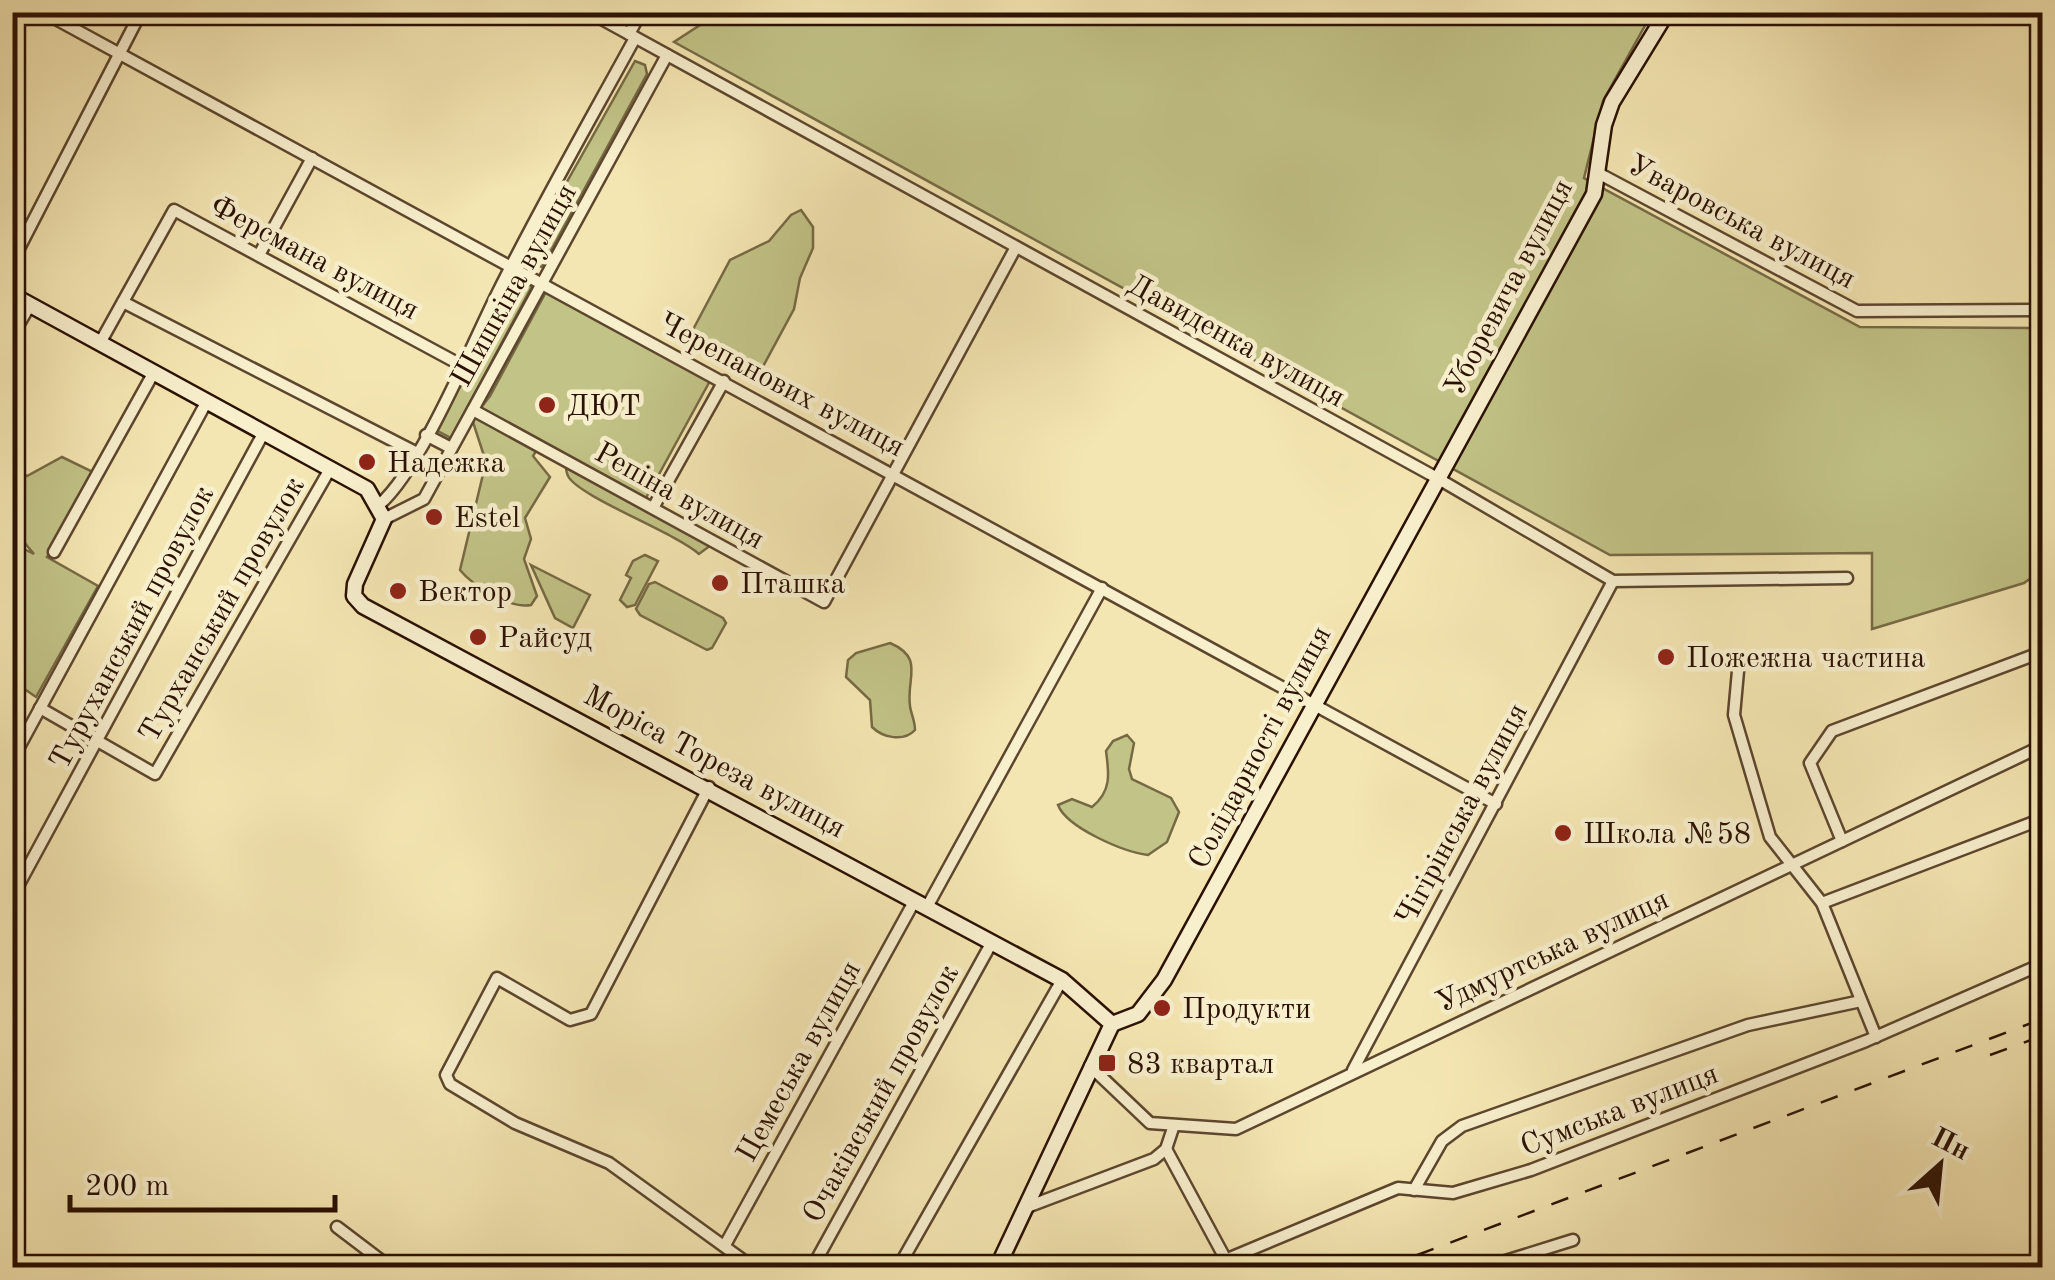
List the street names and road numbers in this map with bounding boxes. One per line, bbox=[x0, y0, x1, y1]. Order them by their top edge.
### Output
street label: Уваровська вулиця bbox=[1622, 150, 1860, 295]
street label: Уборевича вулиця bbox=[1440, 175, 1579, 401]
street label: Шишкiна вулиця bbox=[447, 180, 583, 392]
street label: Ферсмана вулиця bbox=[205, 191, 423, 326]
street label: Давиденка вулиця bbox=[1123, 270, 1349, 414]
street label: Черепанових вулиця bbox=[653, 308, 909, 463]
street label: Репiна вулиця bbox=[589, 438, 769, 556]
street label: Турханський провулок bbox=[135, 472, 311, 748]
street label: Туруханський провулок bbox=[45, 481, 220, 775]
street label: Солідарності вулиця bbox=[1184, 622, 1337, 874]
street label: Моріса Тореза вулиця bbox=[578, 681, 850, 844]
street label: Чiгiрiнська вулиця bbox=[1392, 699, 1534, 931]
street label: Удмуртська вулиця bbox=[1432, 885, 1674, 1019]
street label: Цемеська вулиця bbox=[732, 956, 867, 1167]
street label: Очакiвський провулок bbox=[798, 960, 965, 1228]
street label: Сумська вулиця bbox=[1517, 1059, 1723, 1162]

